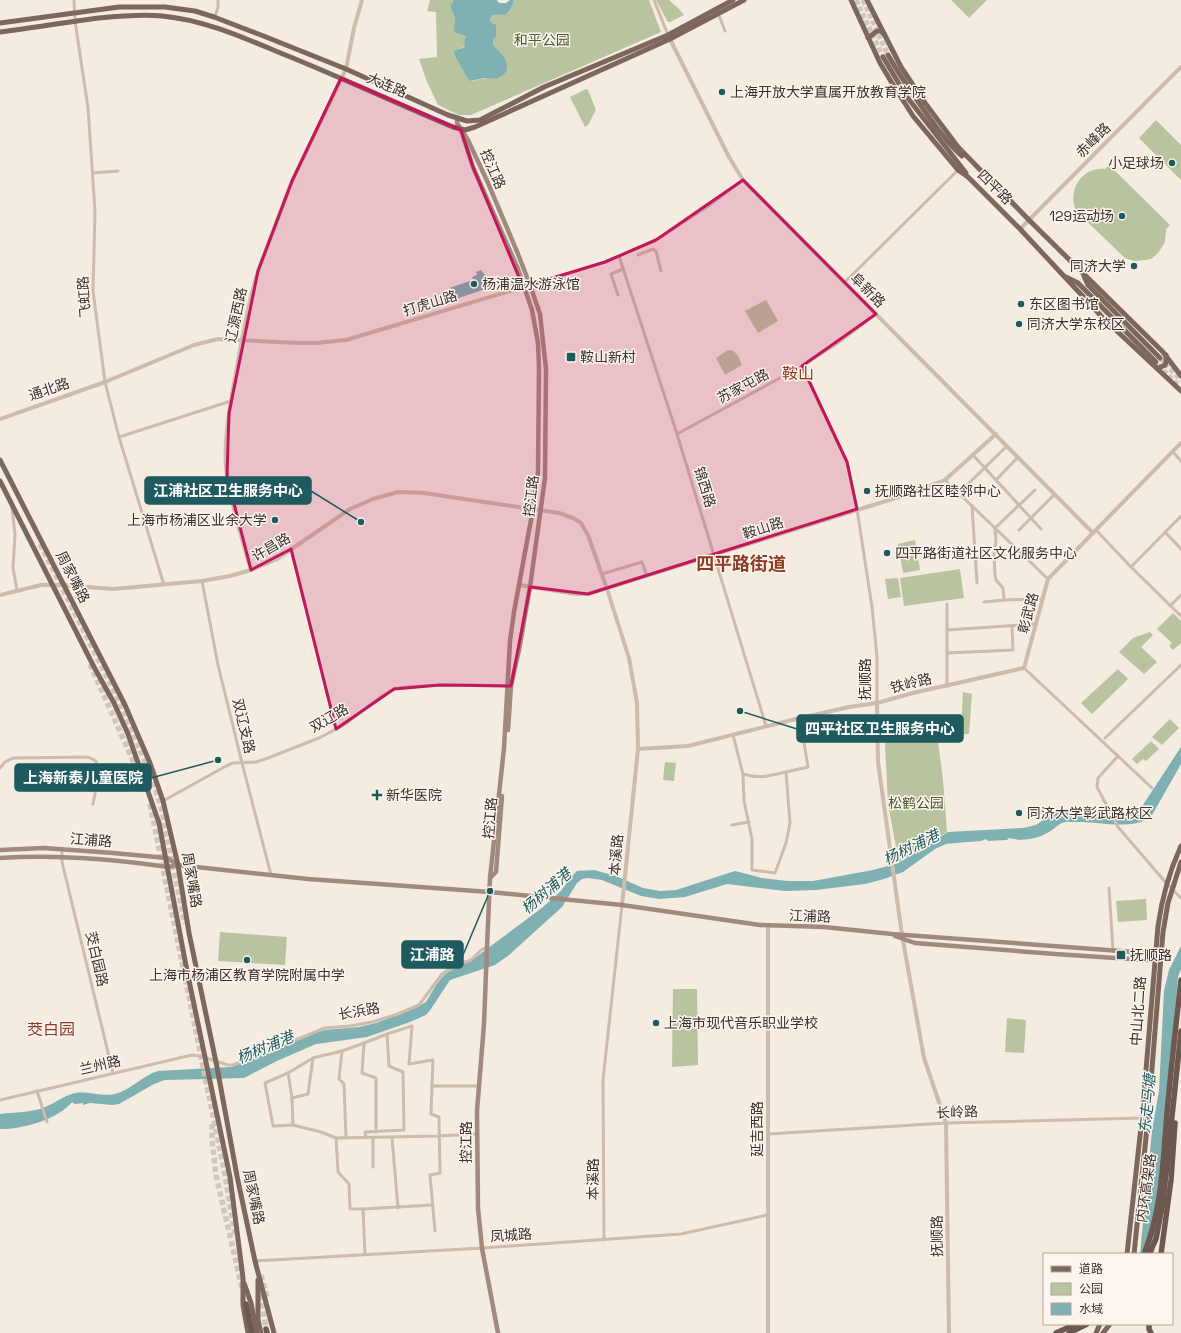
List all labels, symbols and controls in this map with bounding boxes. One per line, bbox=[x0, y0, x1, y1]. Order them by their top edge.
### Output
park label: 和平公园 bbox=[514, 31, 570, 49]
street label: 大连路 bbox=[364, 69, 410, 101]
place label: 上海开放大学直属开放教育学院 bbox=[730, 83, 926, 101]
marker: 上海开放大学直属开放教育学院 bbox=[717, 87, 727, 97]
street label: 赤峰路 bbox=[1072, 119, 1114, 161]
street label: 控江路 bbox=[476, 146, 510, 192]
place label: 小足球场 bbox=[1108, 154, 1164, 172]
marker: 小足球场 bbox=[1167, 158, 1177, 168]
street label: 四平路 bbox=[974, 166, 1016, 208]
place label: 129运动场 bbox=[1049, 207, 1114, 225]
marker: 129运动场 bbox=[1117, 211, 1127, 221]
place label: 同济大学 bbox=[1070, 257, 1126, 275]
marker: 同济大学 bbox=[1129, 261, 1139, 271]
street label: 阜新路 bbox=[847, 269, 889, 311]
street label: 飞虹路 bbox=[74, 275, 94, 319]
place label: 杨浦温水游泳馆 bbox=[482, 275, 580, 293]
marker: 杨浦温水游泳馆 bbox=[469, 279, 479, 289]
street label: 辽源西路 bbox=[221, 286, 251, 344]
street label: 打虎山路 bbox=[401, 286, 459, 320]
place label: 东区图书馆 bbox=[1029, 295, 1099, 313]
marker: 东区图书馆 bbox=[1016, 299, 1026, 309]
place label: 同济大学东校区 bbox=[1027, 315, 1125, 333]
marker: 同济大学东校区 bbox=[1014, 319, 1024, 329]
place label: 鞍山新村 bbox=[580, 348, 636, 366]
marker: 鞍山新村 bbox=[565, 351, 577, 363]
district label: 鞍山 bbox=[782, 363, 814, 384]
street label: 苏家屯路 bbox=[714, 365, 772, 407]
street label: 通北路 bbox=[26, 374, 72, 404]
street label: 锦西路 bbox=[690, 464, 720, 510]
street label: 控江路 bbox=[520, 474, 542, 518]
callout: 江浦社区卫生服务中心 bbox=[145, 477, 311, 504]
text: 江浦社区卫生服务中心 bbox=[153, 481, 303, 500]
place label: 抚顺路社区睦邻中心 bbox=[875, 482, 1001, 500]
marker: 抚顺路社区睦邻中心 bbox=[862, 486, 872, 496]
place label: 上海市杨浦区业余大学 bbox=[127, 511, 267, 529]
street label: 鞍山路 bbox=[740, 513, 786, 543]
marker: 上海市杨浦区业余大学 bbox=[270, 515, 280, 525]
street label: 许昌路 bbox=[248, 529, 294, 565]
place label: 四平路街道社区文化服务中心 bbox=[895, 544, 1077, 562]
street label: 周家嘴路 bbox=[52, 548, 94, 606]
marker: 四平路街道社区文化服务中心 bbox=[882, 548, 892, 558]
district label: 四平路街道 bbox=[696, 552, 786, 575]
street label: 彰武路 bbox=[1014, 590, 1042, 636]
street label: 抚顺路 bbox=[856, 658, 874, 700]
street label: 铁岭路 bbox=[888, 669, 934, 697]
street label: 双辽支路 bbox=[229, 697, 259, 755]
street label: 双辽路 bbox=[306, 700, 352, 736]
callout: 四平社区卫生服务中心 bbox=[797, 715, 963, 742]
text: 四平社区卫生服务中心 bbox=[805, 719, 955, 738]
callout: 上海新泰儿童医院 bbox=[15, 764, 151, 791]
text: 上海新泰儿童医院 bbox=[23, 768, 143, 787]
place label: 新华医院 bbox=[386, 786, 442, 804]
marker: 新华医院 bbox=[371, 789, 383, 801]
park label: 松鹤公园 bbox=[888, 794, 944, 812]
street label: 控江路 bbox=[479, 796, 501, 840]
place label: 同济大学彰武路校区 bbox=[1027, 804, 1153, 822]
marker: 同济大学彰武路校区 bbox=[1014, 808, 1024, 818]
water label: 杨树浦港 bbox=[880, 824, 944, 869]
street label: 江浦路 bbox=[69, 830, 113, 850]
street label: 本溪路 bbox=[605, 833, 627, 877]
street label: 周家嘴路 bbox=[178, 851, 206, 909]
water label: 杨树浦港 bbox=[517, 863, 576, 918]
street label: 江浦路 bbox=[789, 906, 831, 926]
street label: 茭白园路 bbox=[82, 930, 112, 988]
callout: 江浦路 bbox=[402, 941, 463, 968]
text: 江浦路 bbox=[409, 945, 455, 964]
place label: 抚顺路 bbox=[1130, 946, 1172, 964]
marker: 抚顺路 bbox=[1115, 949, 1127, 961]
marker: 上海市杨浦区教育学院附属中学 bbox=[242, 955, 252, 965]
place label: 上海市杨浦区教育学院附属中学 bbox=[149, 966, 345, 984]
street label: 中山北二路 bbox=[1127, 975, 1149, 1047]
street label: 长浜路 bbox=[337, 998, 381, 1024]
place label: 上海市现代音乐职业学校 bbox=[664, 1014, 818, 1032]
marker: 上海市现代音乐职业学校 bbox=[651, 1018, 661, 1028]
district label: 茭白园 bbox=[27, 1019, 75, 1040]
water label: 杨树浦港 bbox=[234, 1026, 298, 1067]
street label: 兰州路 bbox=[78, 1052, 122, 1078]
water label: 东走马塘 bbox=[1135, 1070, 1159, 1135]
street label: 延吉西路 bbox=[748, 1101, 766, 1157]
street label: 长岭路 bbox=[936, 1102, 978, 1122]
street label: 控江路 bbox=[457, 1121, 475, 1163]
street label: 内环高架路 bbox=[1132, 1152, 1160, 1224]
street label: 本溪路 bbox=[584, 1158, 602, 1200]
street label: 周家嘴路 bbox=[239, 1168, 269, 1226]
street label: 抚顺路 bbox=[928, 1215, 946, 1257]
street label: 凤城路 bbox=[489, 1225, 533, 1245]
legend bbox=[1043, 1253, 1173, 1325]
text: 道路 bbox=[1079, 1261, 1103, 1277]
text: 公园 bbox=[1079, 1281, 1103, 1297]
text: 水域 bbox=[1079, 1301, 1103, 1317]

